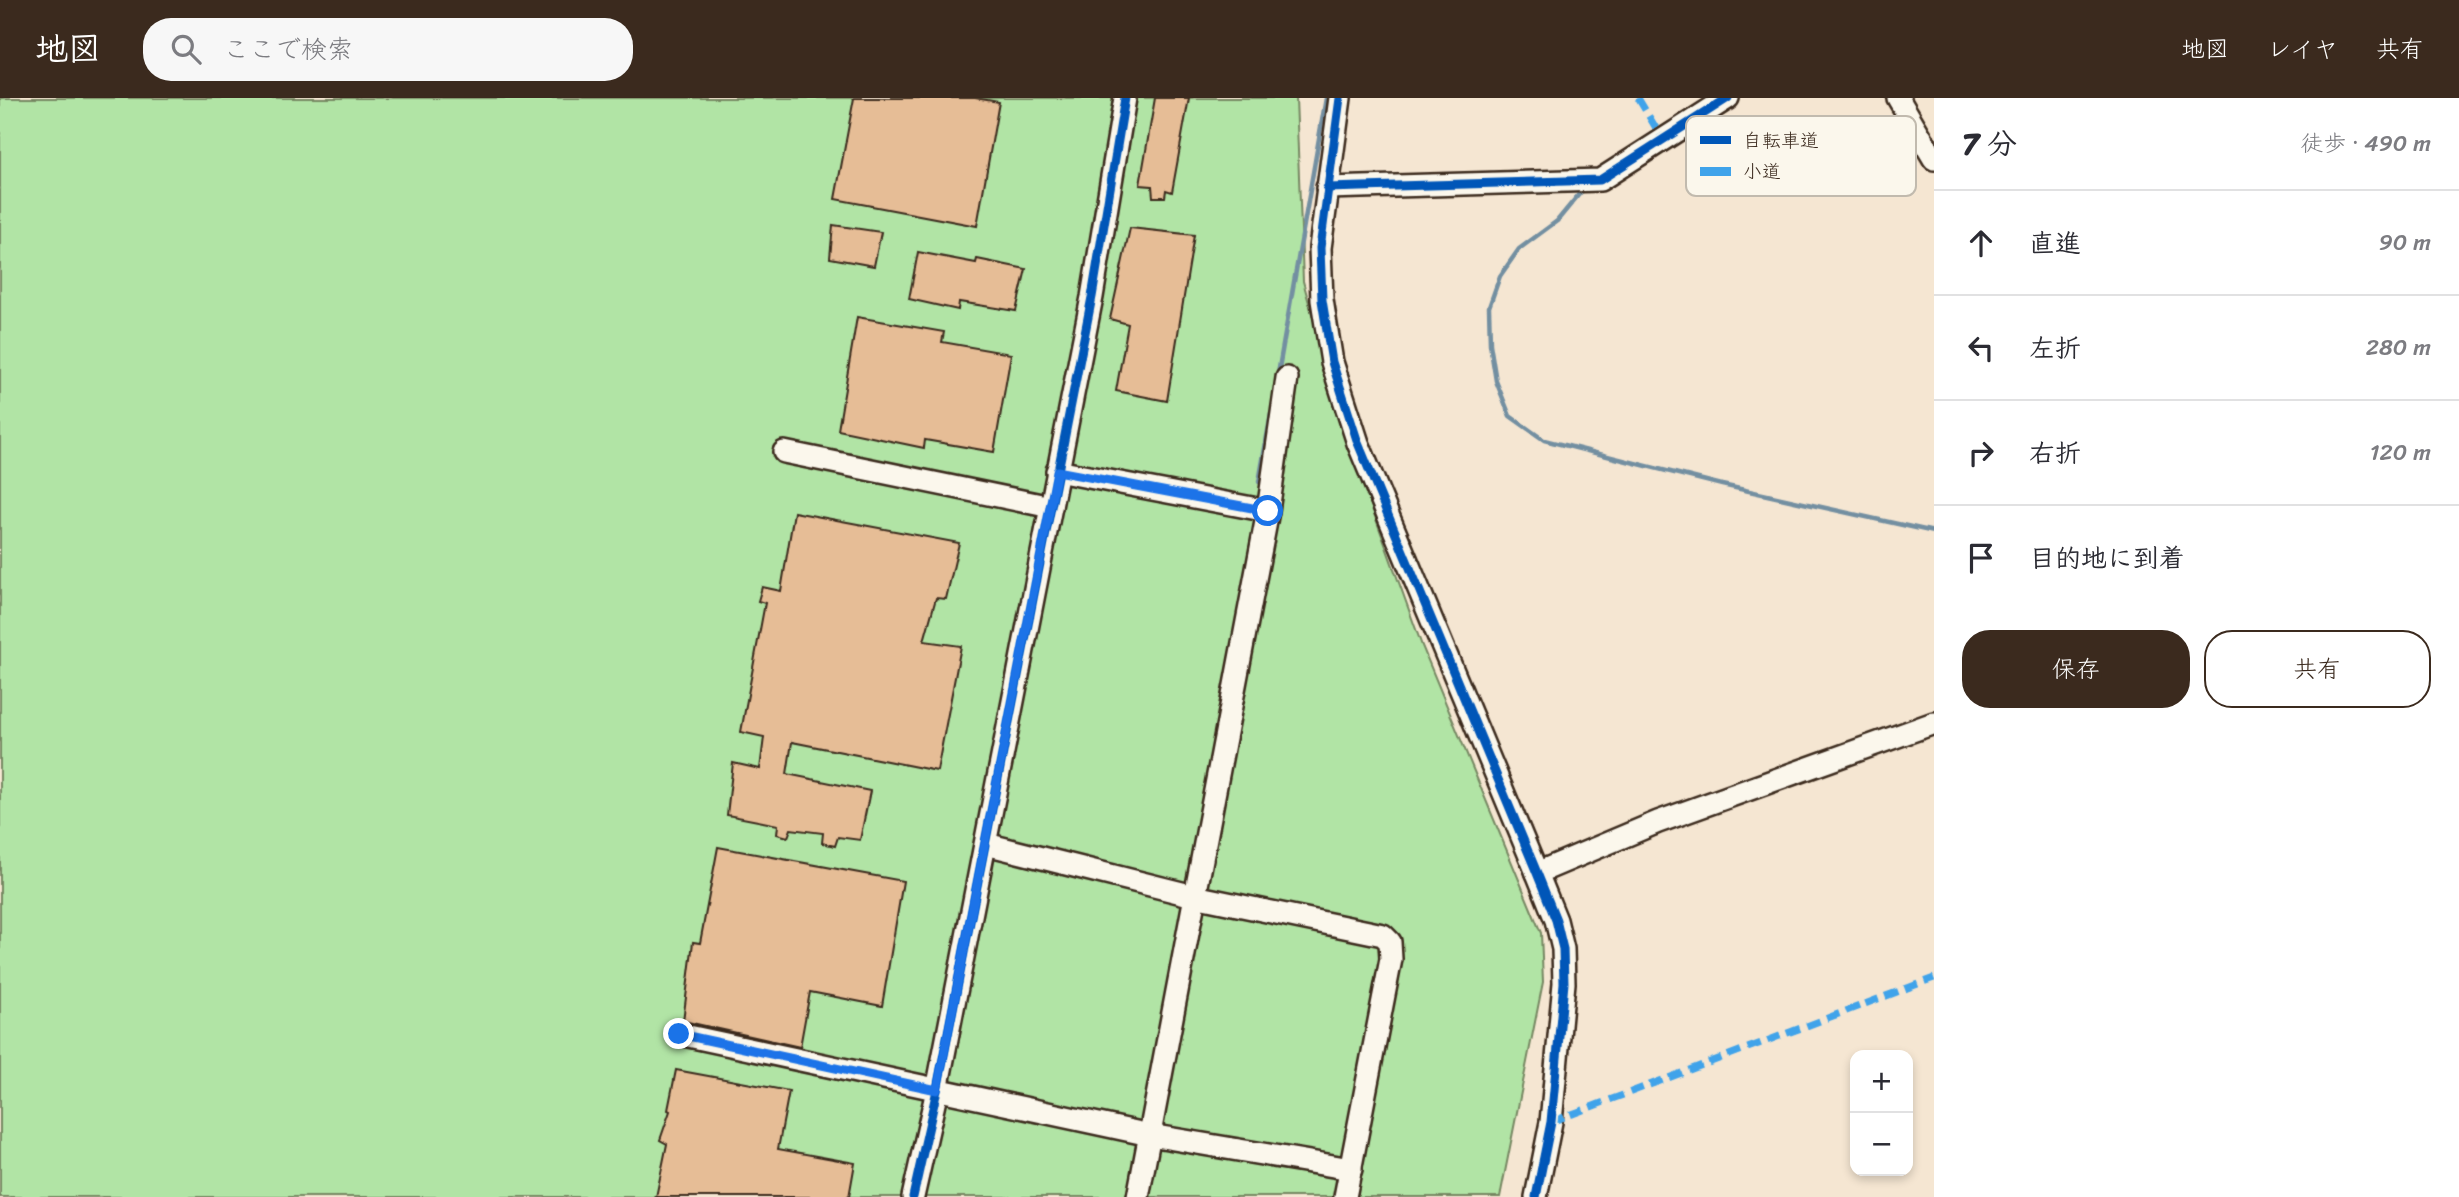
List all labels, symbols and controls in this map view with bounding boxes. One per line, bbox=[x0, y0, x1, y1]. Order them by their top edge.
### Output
search box bbox=[143, 18, 633, 81]
text: 地図 bbox=[35, 20, 101, 78]
text: ここで検索 bbox=[223, 26, 353, 72]
text: 地図 bbox=[2181, 28, 2229, 70]
text: レイヤ bbox=[2267, 28, 2338, 70]
text: 共有 bbox=[2376, 28, 2424, 70]
icon: search bbox=[167, 30, 205, 68]
legend bbox=[1686, 116, 1916, 196]
text: 7 分 bbox=[1962, 117, 2017, 171]
text: 徒歩 · 490 m bbox=[2300, 123, 2431, 164]
text: 自転車道 bbox=[1743, 124, 1819, 157]
text: 小道 bbox=[1743, 155, 1781, 188]
text: 直進 bbox=[2029, 220, 2081, 266]
text: 90 m bbox=[2379, 222, 2431, 263]
icon: ahead bbox=[1962, 224, 2000, 262]
text: 左折 bbox=[2029, 325, 2081, 371]
text: 280 m bbox=[2366, 327, 2431, 368]
icon: left bbox=[1962, 329, 2000, 367]
text: 右折 bbox=[2029, 430, 2081, 476]
text: 120 m bbox=[2370, 432, 2431, 473]
icon: right bbox=[1962, 434, 2000, 472]
route start bbox=[1252, 495, 1283, 526]
text: 目的地に到着 bbox=[2029, 535, 2185, 581]
icon: arrive bbox=[1962, 539, 2000, 577]
button: 保存 bbox=[1962, 630, 2190, 708]
button: 共有 bbox=[2204, 630, 2431, 708]
route end bbox=[663, 1018, 694, 1049]
map controls bbox=[1850, 1050, 1913, 1176]
button: + bbox=[1850, 1050, 1913, 1113]
button: − bbox=[1850, 1113, 1913, 1176]

